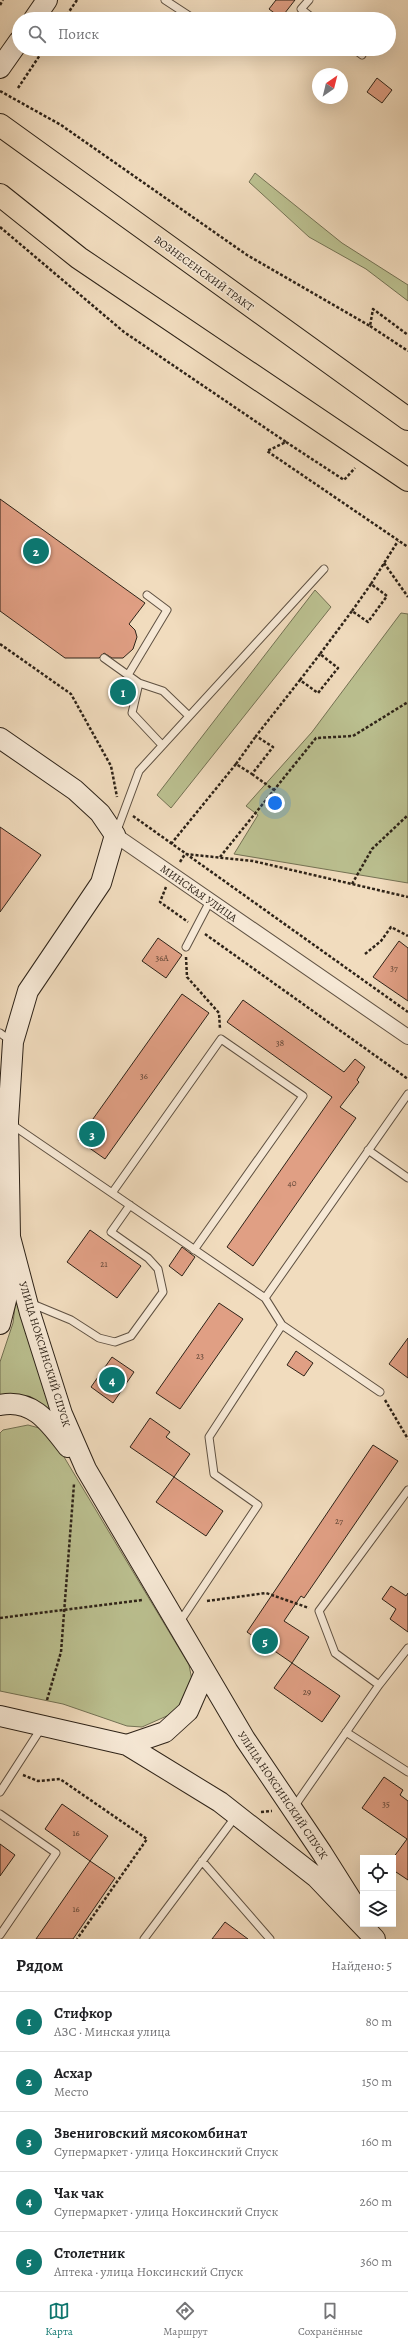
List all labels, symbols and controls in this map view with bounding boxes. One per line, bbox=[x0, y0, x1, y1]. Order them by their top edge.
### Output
search box bbox=[12, 12, 396, 56]
icon: search bbox=[26, 23, 48, 45]
text: Поиск bbox=[58, 24, 99, 44]
north arrow bbox=[312, 68, 348, 104]
street label: ВОЗНЕСЕНСКИЙ ТРАКТ bbox=[151, 232, 257, 315]
pin: 2 bbox=[23, 536, 49, 566]
pin: 1 bbox=[110, 677, 136, 707]
your location bbox=[265, 793, 285, 813]
street label: МИНСКАЯ УЛИЦА bbox=[157, 861, 241, 926]
house number: 36А bbox=[155, 952, 169, 964]
house number: 37 bbox=[390, 962, 398, 974]
house number: 38 bbox=[276, 1037, 284, 1049]
house number: 36 bbox=[140, 1070, 148, 1082]
pin: 3 bbox=[79, 1119, 105, 1149]
house number: 40 bbox=[288, 1177, 297, 1189]
house number: 21 bbox=[100, 1258, 108, 1270]
street label: УЛИЦА НОКСИНСКИЙ СПУСК bbox=[15, 1280, 74, 1429]
house number: 23 bbox=[196, 1350, 204, 1362]
pin: 4 bbox=[99, 1365, 125, 1395]
house number: 27 bbox=[335, 1515, 343, 1527]
pin: 5 bbox=[252, 1626, 278, 1656]
house number: 29 bbox=[303, 1686, 311, 1698]
street label: УЛИЦА НОКСИНСКИЙ СПУСК bbox=[234, 1728, 331, 1862]
house number: 35 bbox=[382, 1798, 390, 1810]
house number: 16 bbox=[72, 1827, 80, 1839]
map controls bbox=[360, 1855, 396, 1927]
button: locate bbox=[360, 1855, 396, 1891]
button: layers bbox=[360, 1891, 396, 1927]
house number: 16 bbox=[72, 1903, 80, 1915]
text: Рядом bbox=[16, 1954, 63, 1977]
text: Найдено: 5 bbox=[331, 1957, 392, 1974]
text: Стифкор bbox=[54, 2003, 112, 2023]
text: 1 bbox=[27, 2013, 31, 2030]
text: 80 m bbox=[365, 2013, 392, 2030]
text: АЗС · Минская улица bbox=[54, 2023, 171, 2040]
text: Асхар bbox=[54, 2063, 92, 2083]
text: 2 bbox=[26, 2073, 32, 2090]
text: 150 m bbox=[362, 2073, 392, 2090]
text: Место bbox=[54, 2083, 89, 2100]
text: Звениговский мясокомбинат bbox=[54, 2123, 247, 2143]
text: 3 bbox=[26, 2133, 32, 2150]
text: 160 m bbox=[361, 2133, 392, 2150]
text: Супермаркет · улица Ноксинский Спуск bbox=[54, 2143, 278, 2160]
text: Чак чак bbox=[54, 2183, 104, 2203]
text: 4 bbox=[26, 2193, 32, 2210]
text: 260 m bbox=[359, 2193, 392, 2210]
text: Супермаркет · улица Ноксинский Спуск bbox=[54, 2203, 278, 2220]
text: Столетник bbox=[54, 2243, 125, 2263]
text: 5 bbox=[26, 2253, 32, 2270]
text: 360 m bbox=[360, 2253, 392, 2270]
text: Аптека · улица Ноксинский Спуск bbox=[54, 2263, 243, 2280]
tab: Карта bbox=[45, 2300, 73, 2339]
tab: Маршрут bbox=[163, 2300, 208, 2339]
tab: Сохранённые bbox=[298, 2300, 363, 2339]

